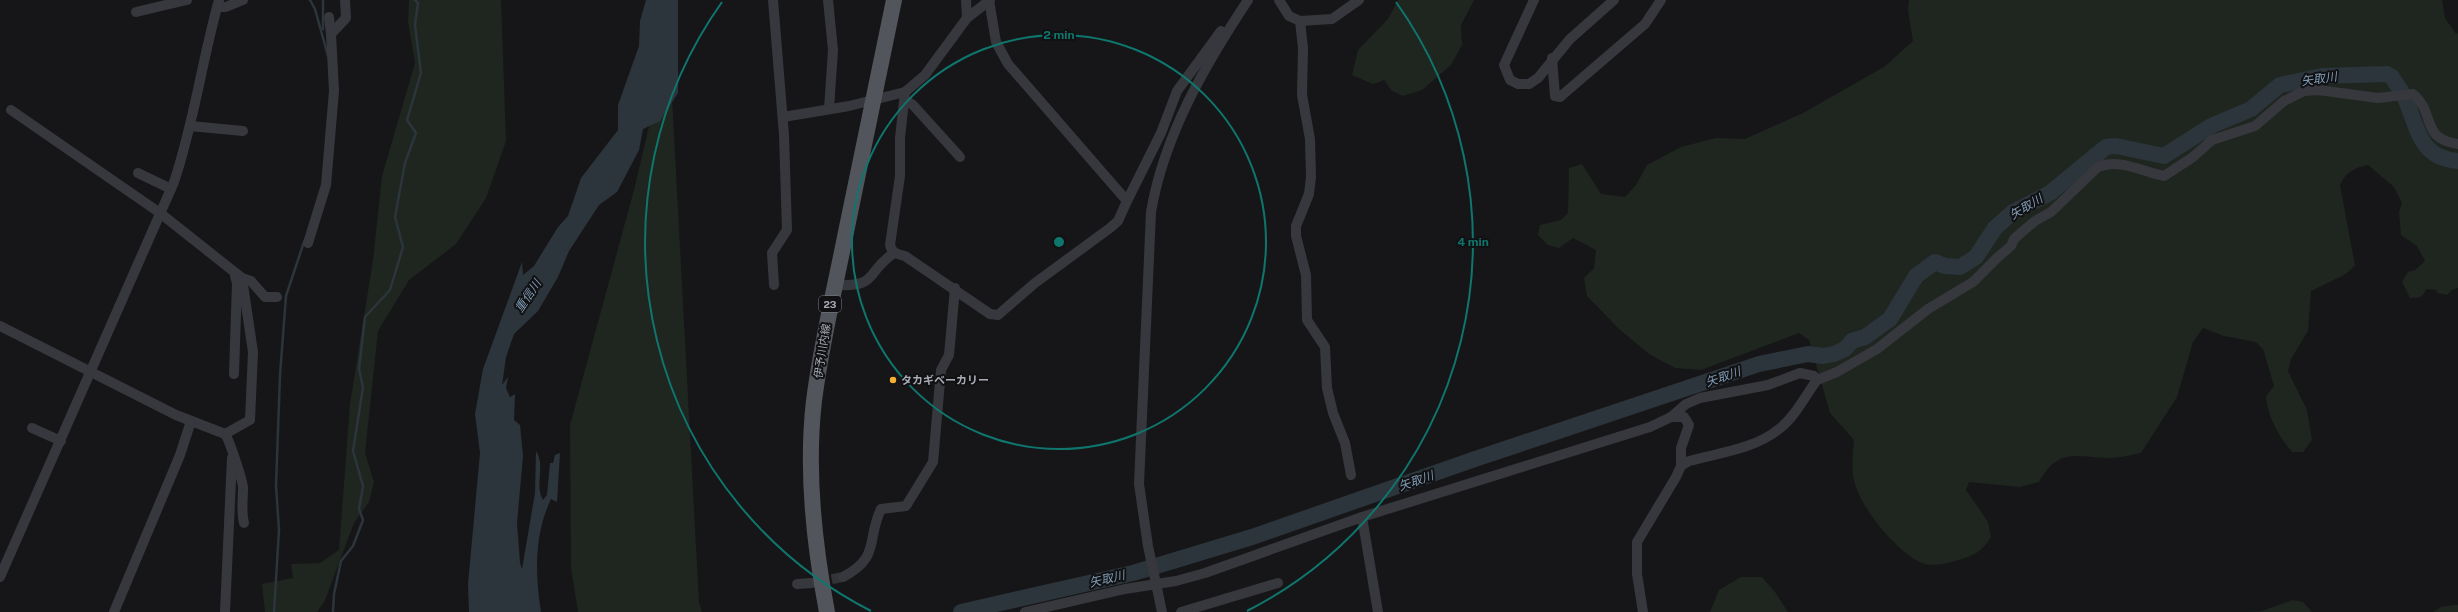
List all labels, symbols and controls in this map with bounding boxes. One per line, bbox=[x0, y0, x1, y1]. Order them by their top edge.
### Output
text: 2 min bbox=[1043, 28, 1075, 42]
water label: 矢取川 bbox=[2300, 69, 2340, 88]
water label: 矢取川 bbox=[2007, 191, 2047, 222]
centre of rings bbox=[1052, 235, 1066, 249]
text: 4 min bbox=[1457, 235, 1489, 249]
water label: 重信川 bbox=[512, 276, 545, 315]
road number: 23 bbox=[819, 296, 841, 312]
street label: 伊予川内線 bbox=[812, 323, 832, 379]
water label: 矢取川 bbox=[1704, 364, 1744, 389]
place label: タカギベーカリー bbox=[901, 374, 989, 386]
marker: タカギベーカリー bbox=[888, 375, 898, 385]
water label: 矢取川 bbox=[1397, 468, 1437, 493]
water label: 矢取川 bbox=[1088, 568, 1128, 590]

